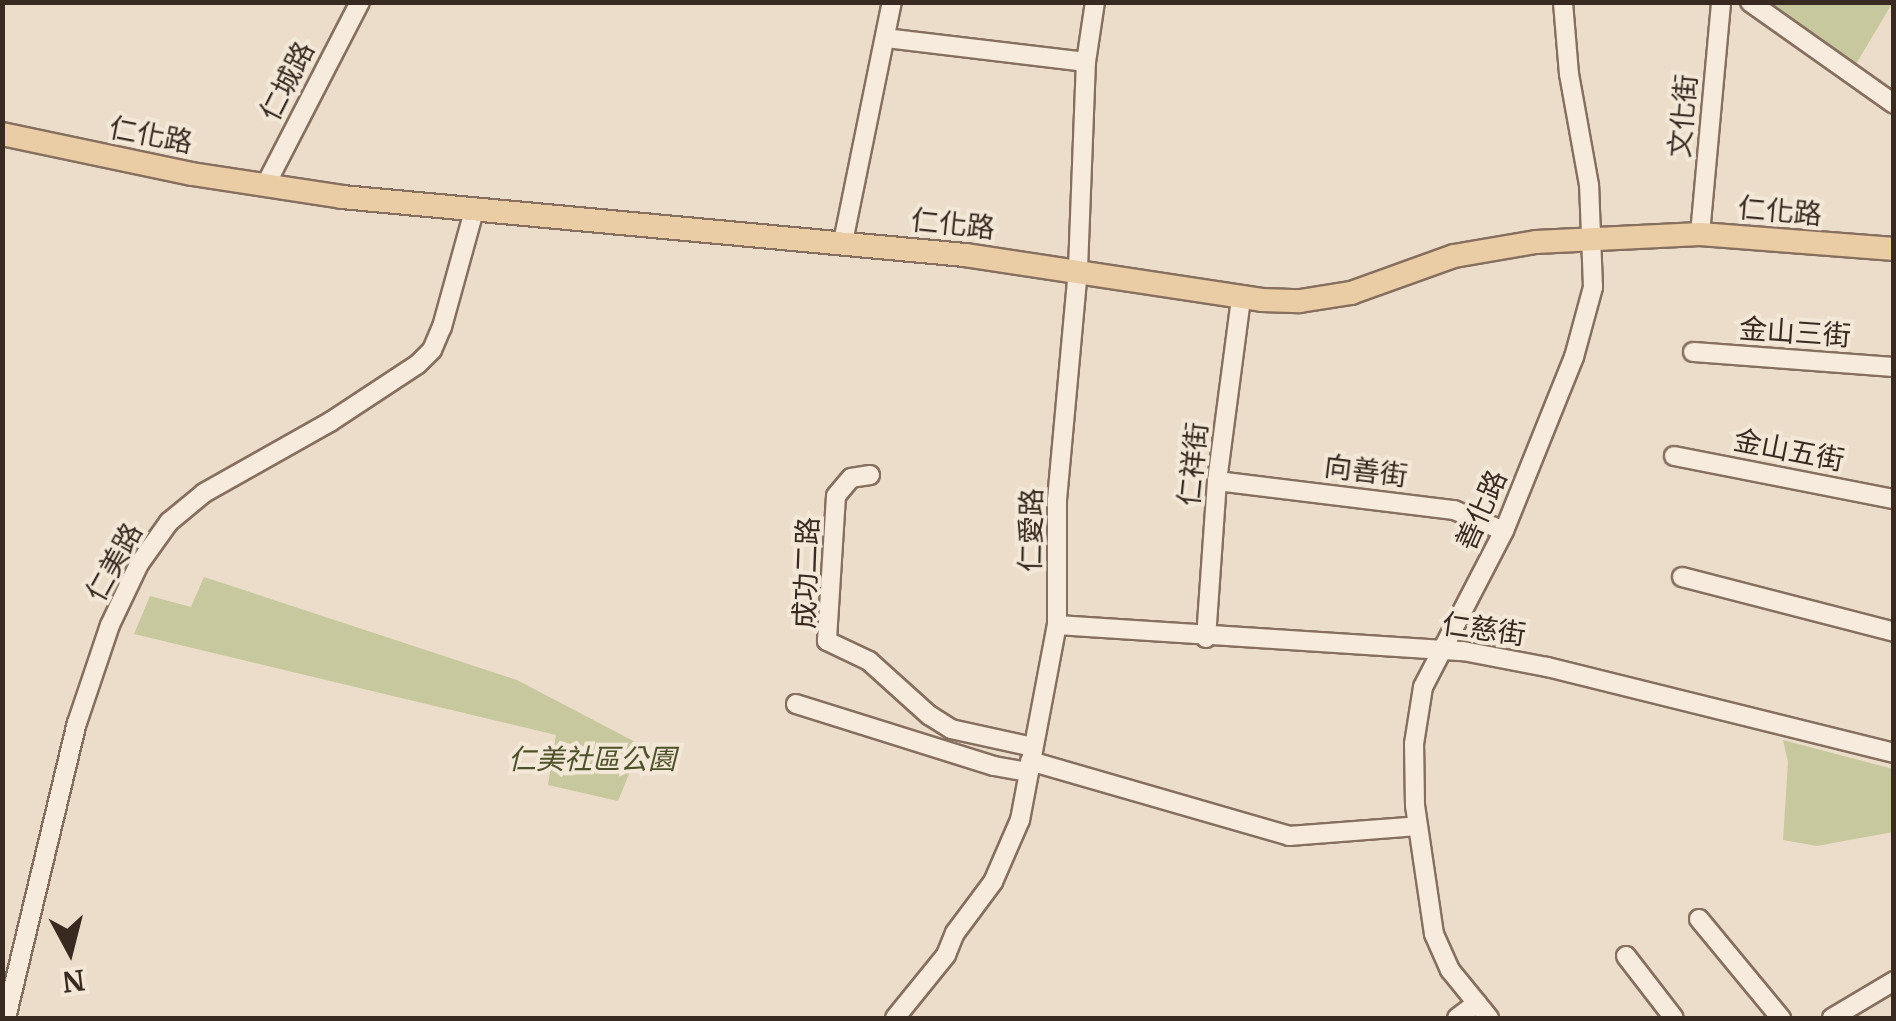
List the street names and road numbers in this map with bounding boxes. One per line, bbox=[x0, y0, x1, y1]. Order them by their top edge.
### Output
street label: 仁城路 bbox=[253, 36, 321, 126]
street label: 文化街 bbox=[1663, 73, 1703, 159]
street label: 仁化路 bbox=[107, 110, 195, 160]
street label: 仁化路 bbox=[1737, 191, 1823, 231]
street label: 仁化路 bbox=[909, 203, 997, 245]
street label: 金山三街 bbox=[1738, 311, 1852, 353]
street label: 仁祥街 bbox=[1172, 420, 1214, 508]
street label: 金山五街 bbox=[1731, 423, 1847, 477]
street label: 向善街 bbox=[1322, 449, 1410, 493]
street label: 善化路 bbox=[1449, 465, 1513, 555]
street label: 仁愛路 bbox=[1013, 488, 1049, 572]
street label: 成功二路 bbox=[787, 516, 825, 630]
street label: 仁美路 bbox=[79, 517, 149, 607]
street label: 仁慈街 bbox=[1440, 607, 1528, 651]

